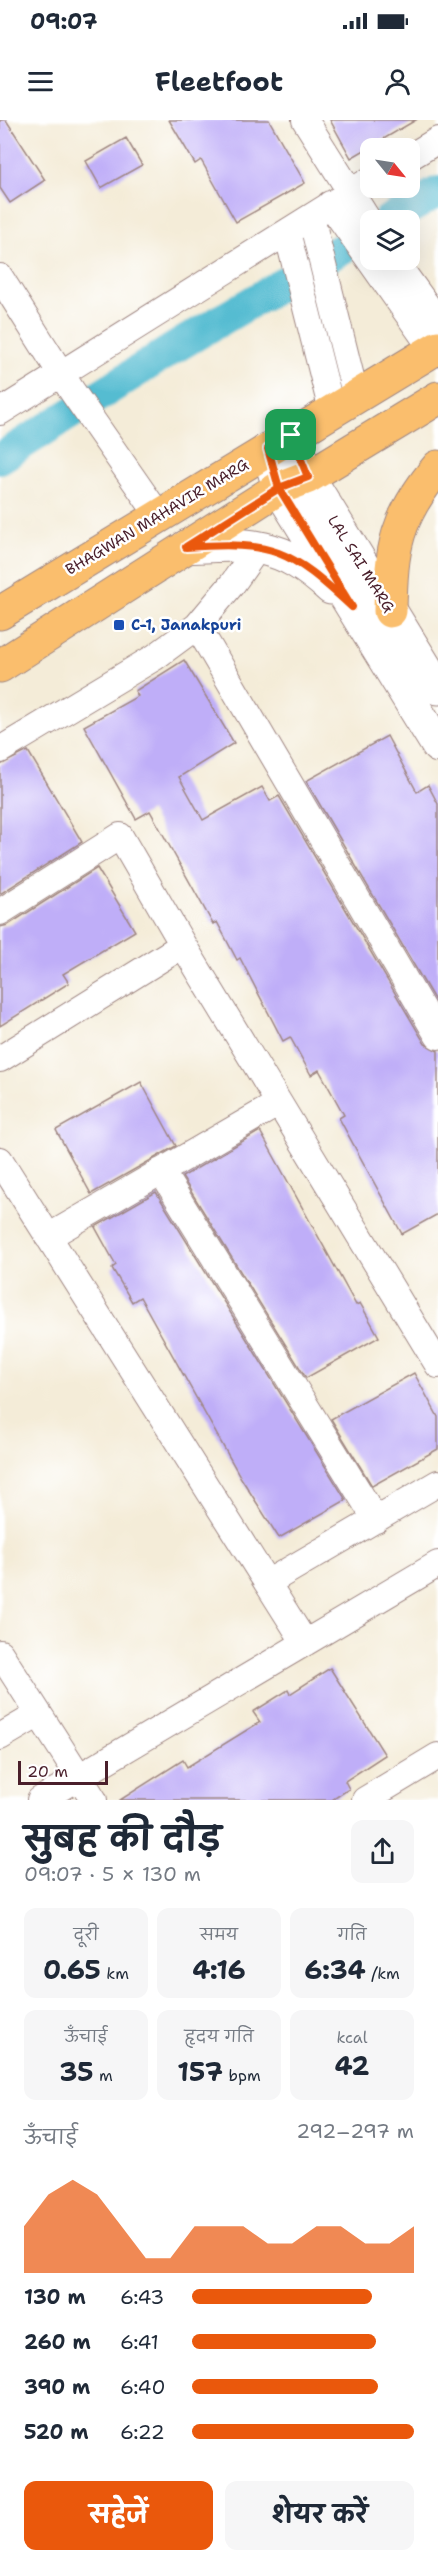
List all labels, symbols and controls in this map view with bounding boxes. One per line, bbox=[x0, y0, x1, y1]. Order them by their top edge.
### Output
text: 09:07 bbox=[30, 7, 97, 36]
text: Fleetfoot bbox=[155, 63, 283, 100]
icon: menu bbox=[24, 65, 57, 98]
icon: person bbox=[381, 65, 414, 98]
north arrow bbox=[360, 138, 420, 198]
map controls bbox=[360, 138, 420, 270]
button: layers bbox=[360, 210, 420, 270]
pin bbox=[265, 409, 316, 460]
icon: arrive bbox=[274, 418, 307, 451]
street label: BHAGWAN MAHAVIR MARG bbox=[62, 454, 252, 580]
street label: LAL SAI MARG bbox=[323, 512, 399, 616]
place label: C-1, Janakpuri bbox=[131, 615, 241, 635]
marker: C-1, Janakpuri bbox=[112, 618, 126, 632]
scale bar bbox=[18, 1758, 108, 1786]
text: 20 m bbox=[27, 1761, 68, 1782]
text: सुबह की दौड़ bbox=[24, 1816, 221, 1861]
button: share bbox=[351, 1820, 414, 1883]
text: 09:07 · 5 × 130 m bbox=[24, 1861, 201, 1887]
text: दूरी bbox=[73, 1924, 99, 1945]
text: समय bbox=[200, 1924, 238, 1945]
text: गति bbox=[337, 1924, 367, 1945]
text: 0.65 bbox=[43, 1952, 101, 1987]
text: 4:16 bbox=[192, 1952, 246, 1987]
text: 6:34 bbox=[304, 1952, 366, 1987]
text: km bbox=[101, 1963, 129, 1984]
text: /km bbox=[366, 1963, 400, 1984]
text: ऊँचाई bbox=[65, 2026, 107, 2047]
text: हृदय गति bbox=[184, 2026, 254, 2047]
text: kcal bbox=[336, 2027, 368, 2048]
text: 42 bbox=[335, 2048, 369, 2083]
text: 35 bbox=[59, 2054, 94, 2089]
text: 157 bbox=[177, 2054, 223, 2089]
text: m bbox=[94, 2065, 113, 2086]
text: bpm bbox=[223, 2065, 261, 2086]
text: 292–297 m bbox=[296, 2118, 414, 2144]
text: ऊँचाई bbox=[24, 2124, 78, 2150]
text: 130 m bbox=[24, 2284, 86, 2310]
text: 6:43 bbox=[120, 2284, 164, 2310]
text: 260 m bbox=[24, 2329, 91, 2355]
text: 6:41 bbox=[120, 2329, 159, 2355]
text: 390 m bbox=[24, 2374, 90, 2400]
text: 6:40 bbox=[120, 2374, 165, 2400]
text: 520 m bbox=[24, 2419, 89, 2445]
text: 6:22 bbox=[120, 2419, 165, 2445]
button: सहेजें bbox=[24, 2481, 213, 2550]
button: शेयर करें bbox=[225, 2481, 414, 2550]

